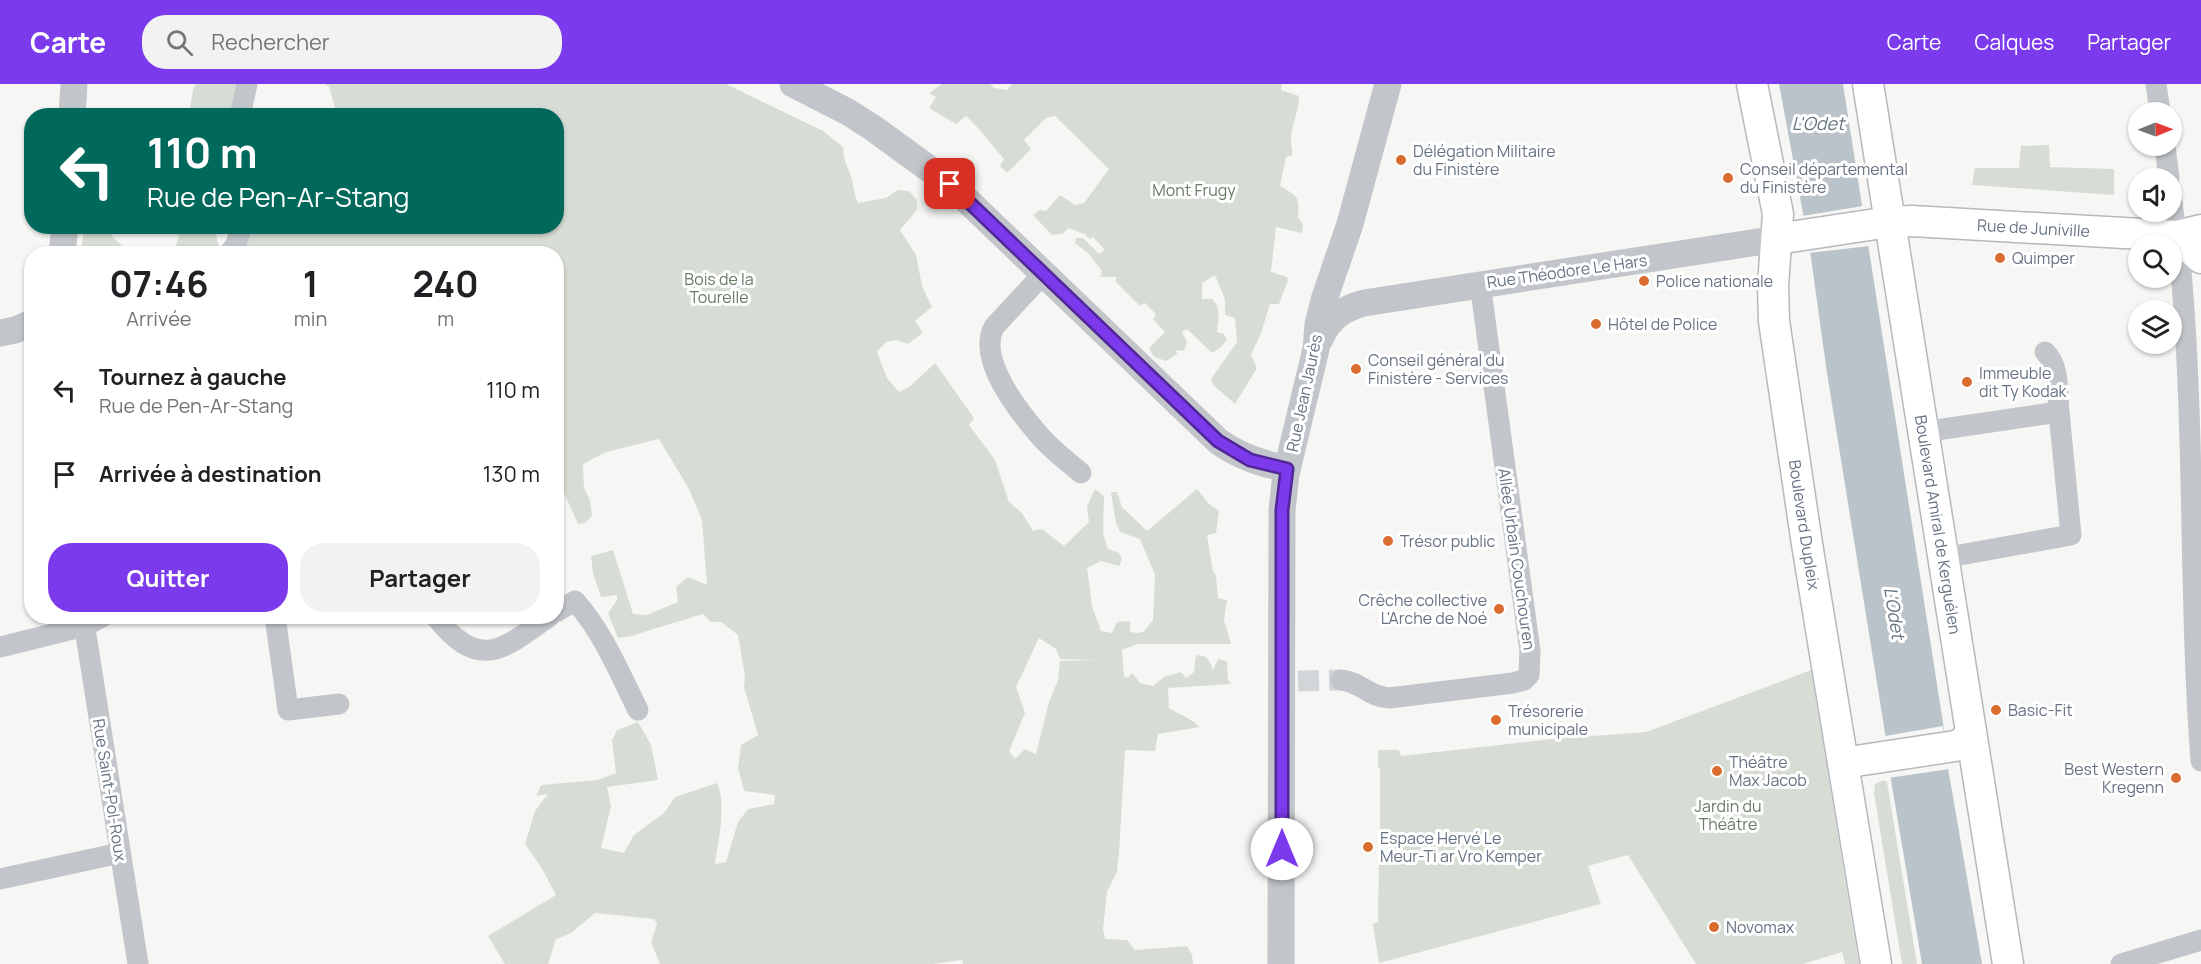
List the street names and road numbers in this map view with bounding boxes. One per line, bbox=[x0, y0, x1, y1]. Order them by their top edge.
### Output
street label: Rue de Juniville bbox=[1976, 214, 2091, 242]
street label: Rue Théodore Le Hars bbox=[1485, 249, 1649, 293]
street label: Rue Jean Jaurès bbox=[1281, 332, 1327, 454]
street label: Boulevard Amiral de Kerguélen bbox=[1910, 413, 1966, 636]
street label: Boulevard Dupleix bbox=[1784, 458, 1825, 592]
street label: Allée Urbain Couchouren bbox=[1493, 467, 1541, 651]
street label: Rue Saint-Pol-Roux bbox=[88, 717, 132, 864]

